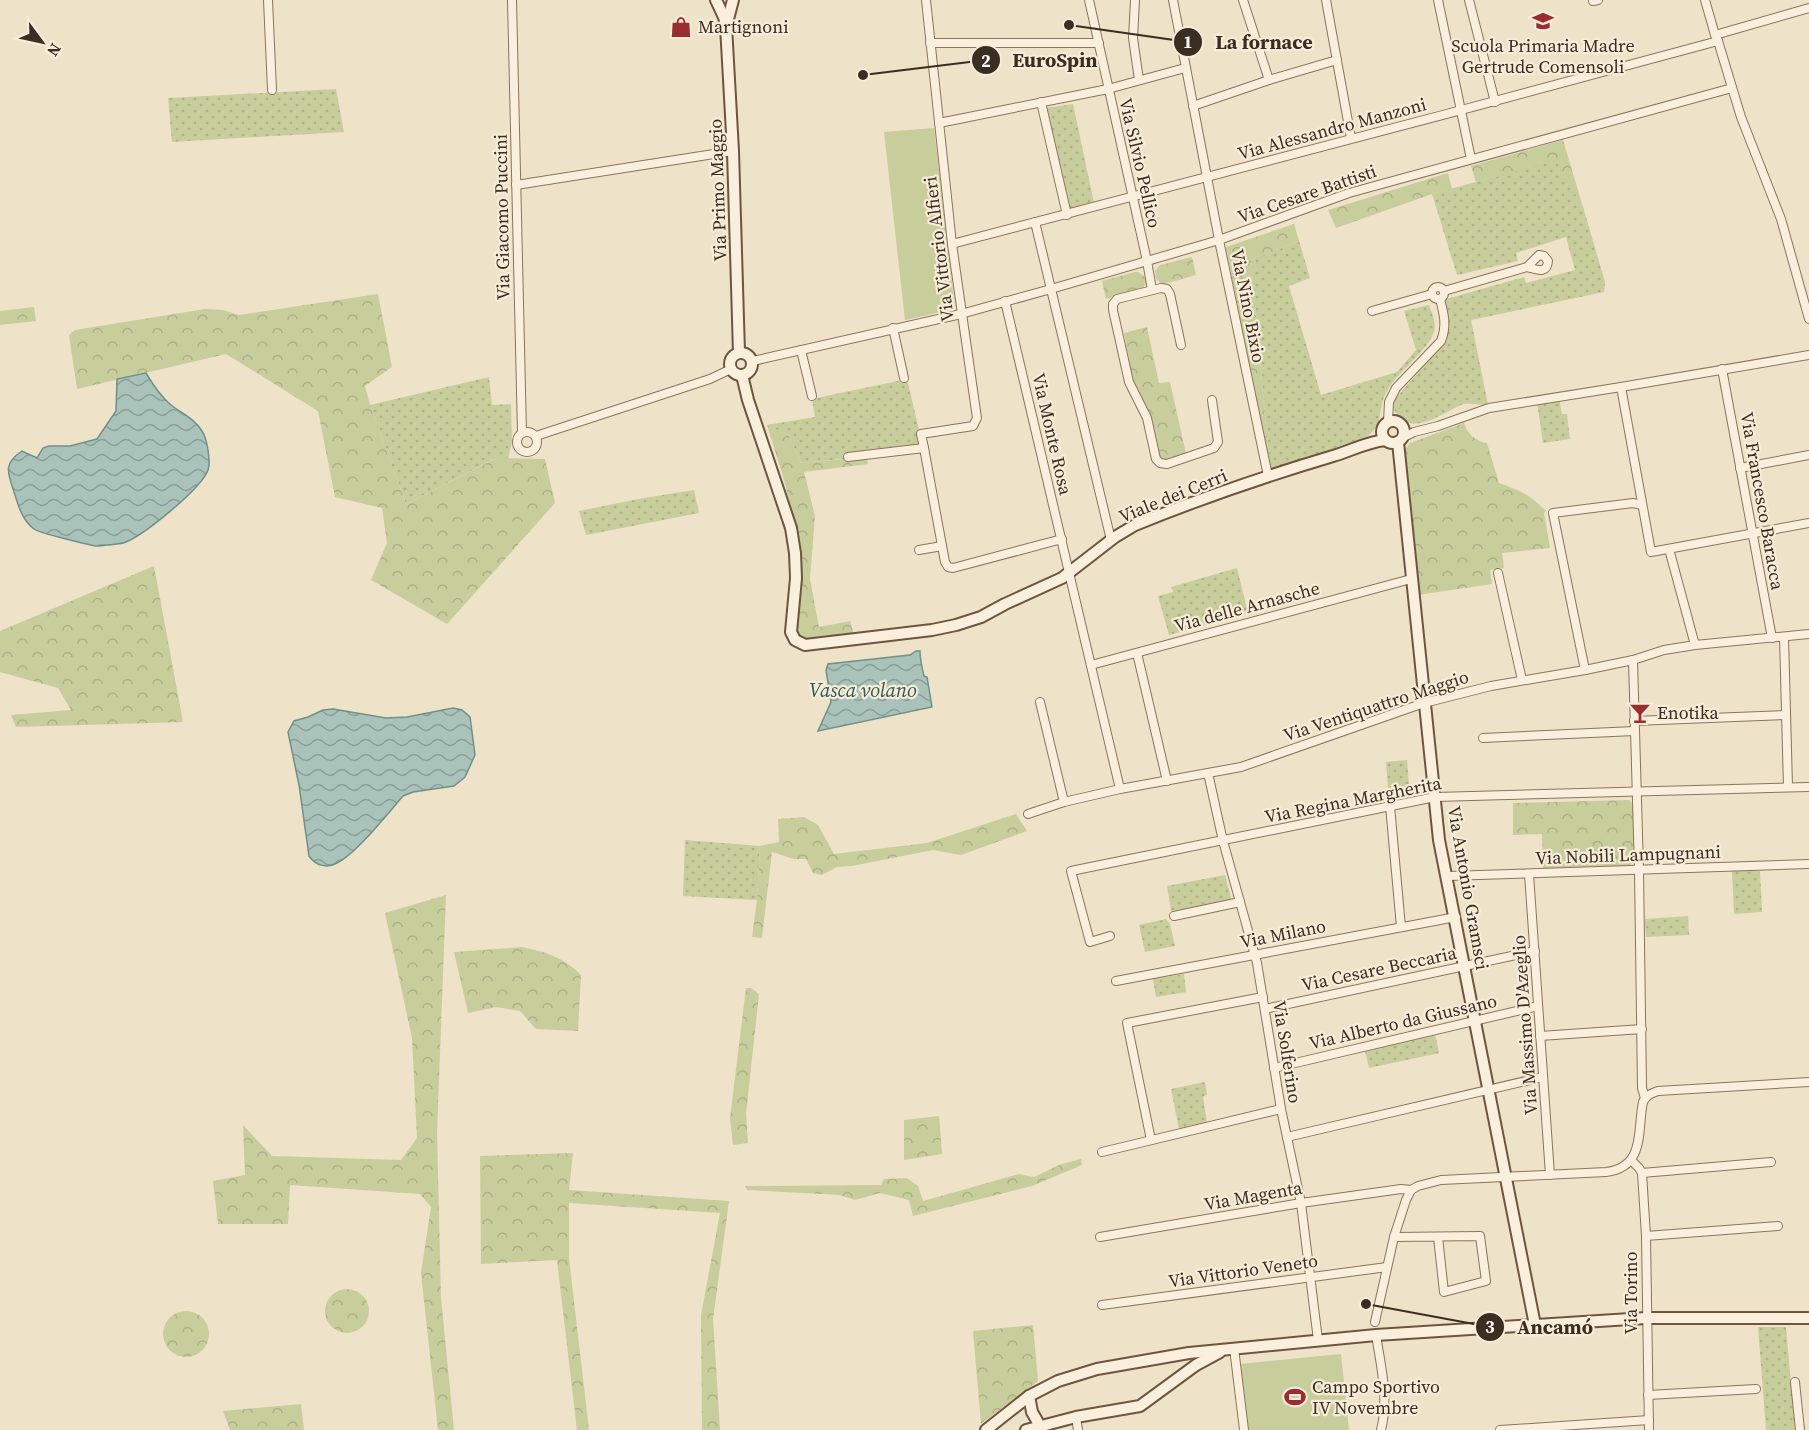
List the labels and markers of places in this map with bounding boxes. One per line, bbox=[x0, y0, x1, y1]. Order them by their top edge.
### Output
school or university icon: Scuola Primaria Madre Gertrude Comensoli bbox=[1531, 9, 1555, 33]
place label: Martignoni bbox=[698, 14, 789, 39]
shop icon: Martignoni bbox=[669, 15, 693, 39]
callout: La fornace bbox=[1173, 23, 1324, 61]
place label: Scuola Primaria Madre Gertrude Comensoli bbox=[1451, 33, 1635, 79]
callout: EuroSpin bbox=[971, 41, 1110, 79]
place label: Enotika bbox=[1657, 700, 1720, 725]
bar icon: Enotika bbox=[1628, 701, 1652, 725]
callout: Ancamó bbox=[1475, 1308, 1605, 1346]
place label: Campo Sportivo IV Novembre bbox=[1312, 1374, 1440, 1420]
sports icon: Campo Sportivo IV Novembre bbox=[1283, 1385, 1307, 1409]

